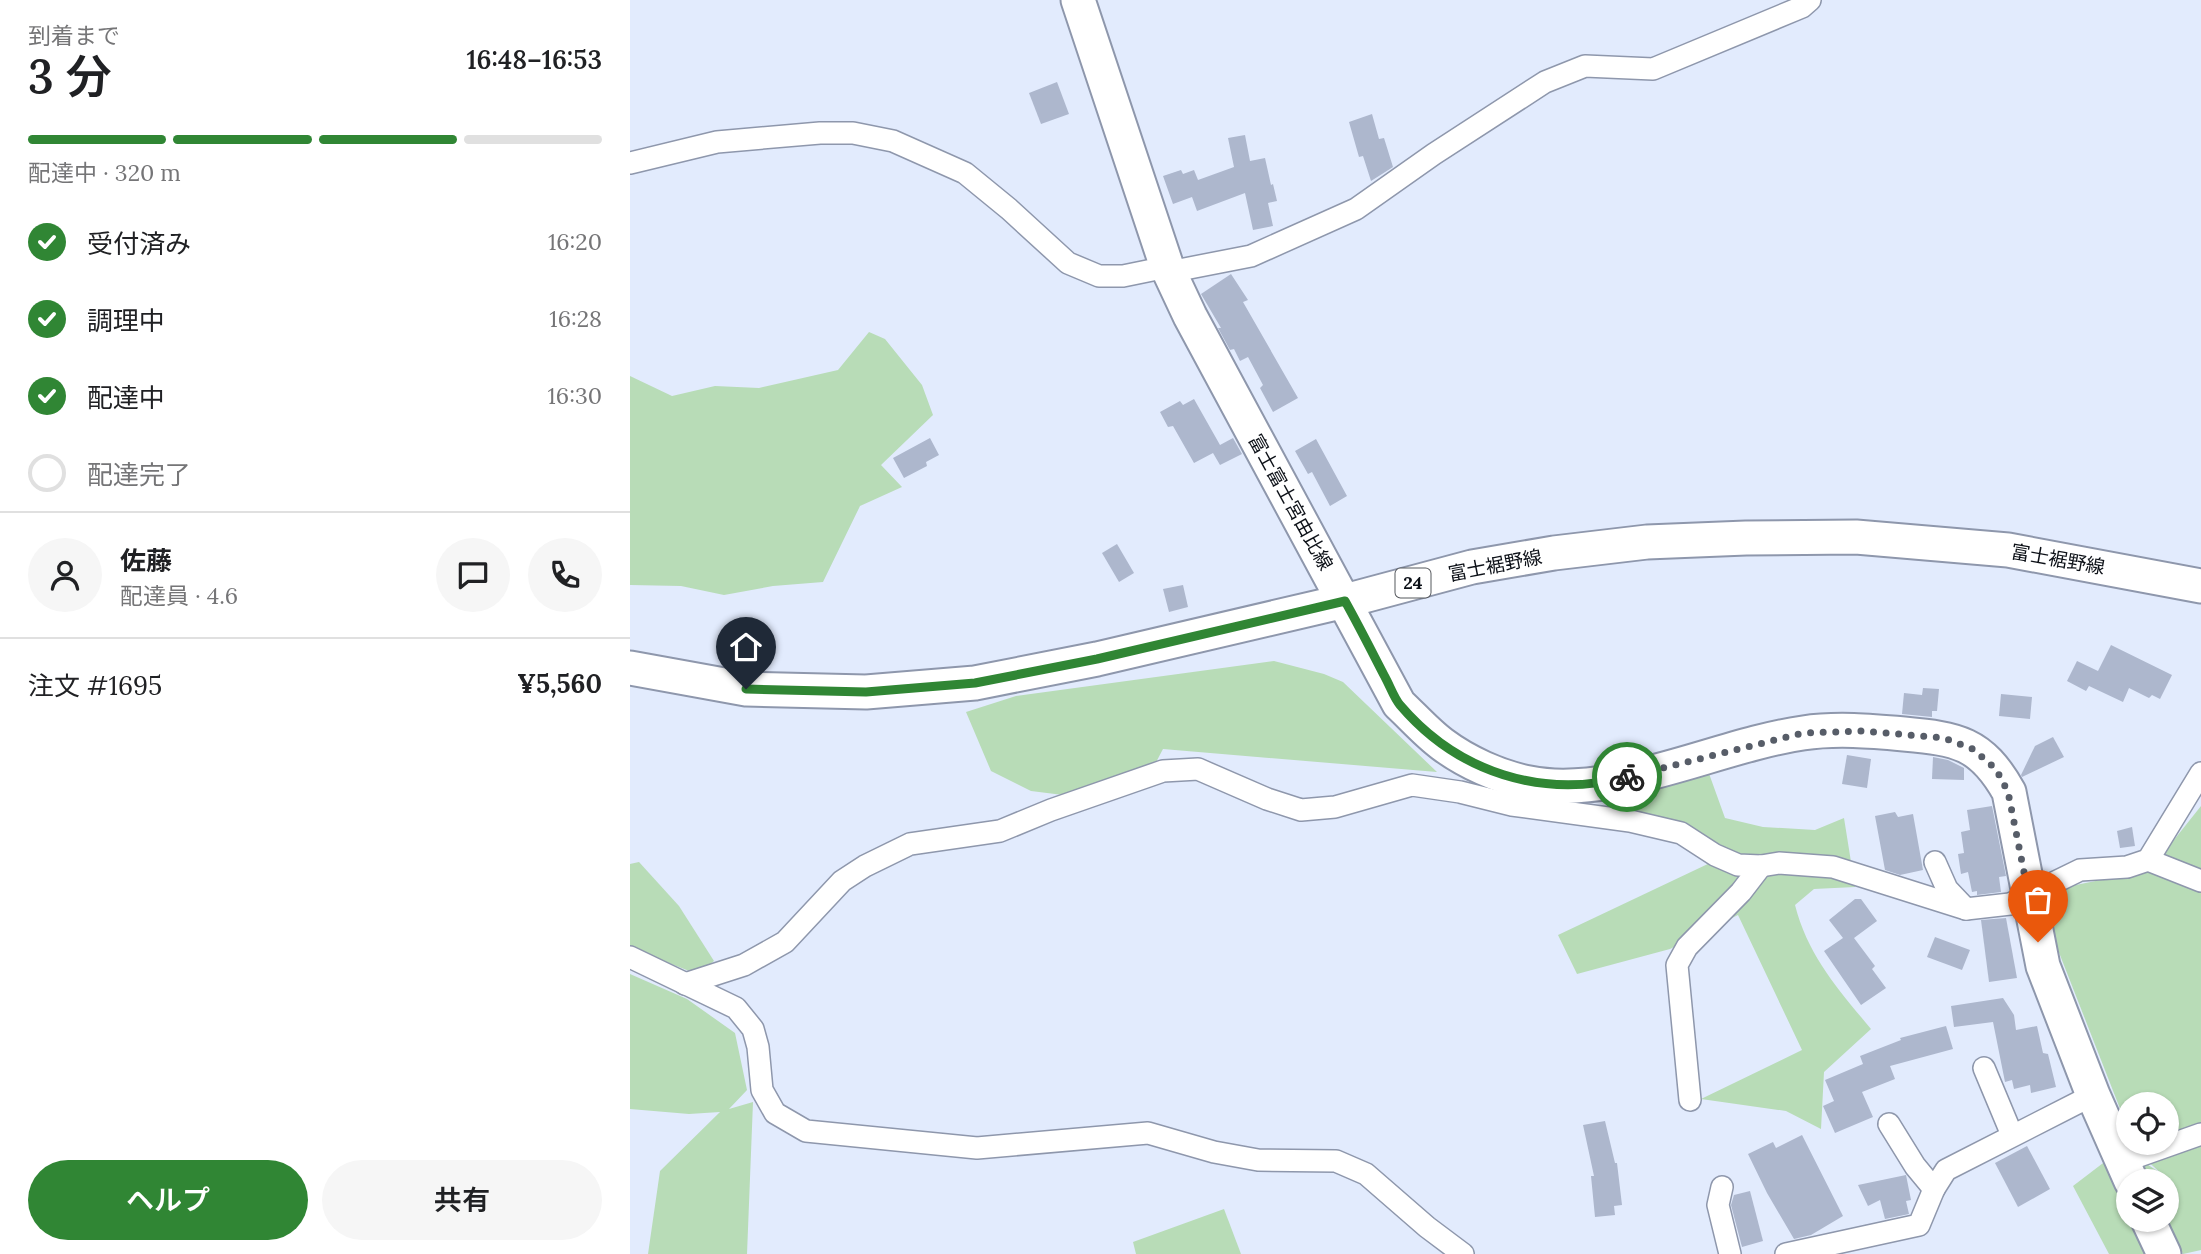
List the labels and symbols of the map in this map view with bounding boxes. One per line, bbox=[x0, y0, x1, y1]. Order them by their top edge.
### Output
street label: 富士富士宮由比線 bbox=[1244, 430, 1338, 574]
street label: 富士裾野線 bbox=[2009, 539, 2107, 579]
street label: 富士裾野線 bbox=[1446, 544, 1544, 586]
road number: 24 bbox=[1396, 568, 1430, 598]
pin bbox=[716, 617, 776, 689]
courier bbox=[1592, 742, 1662, 812]
pin bbox=[2008, 870, 2068, 942]

